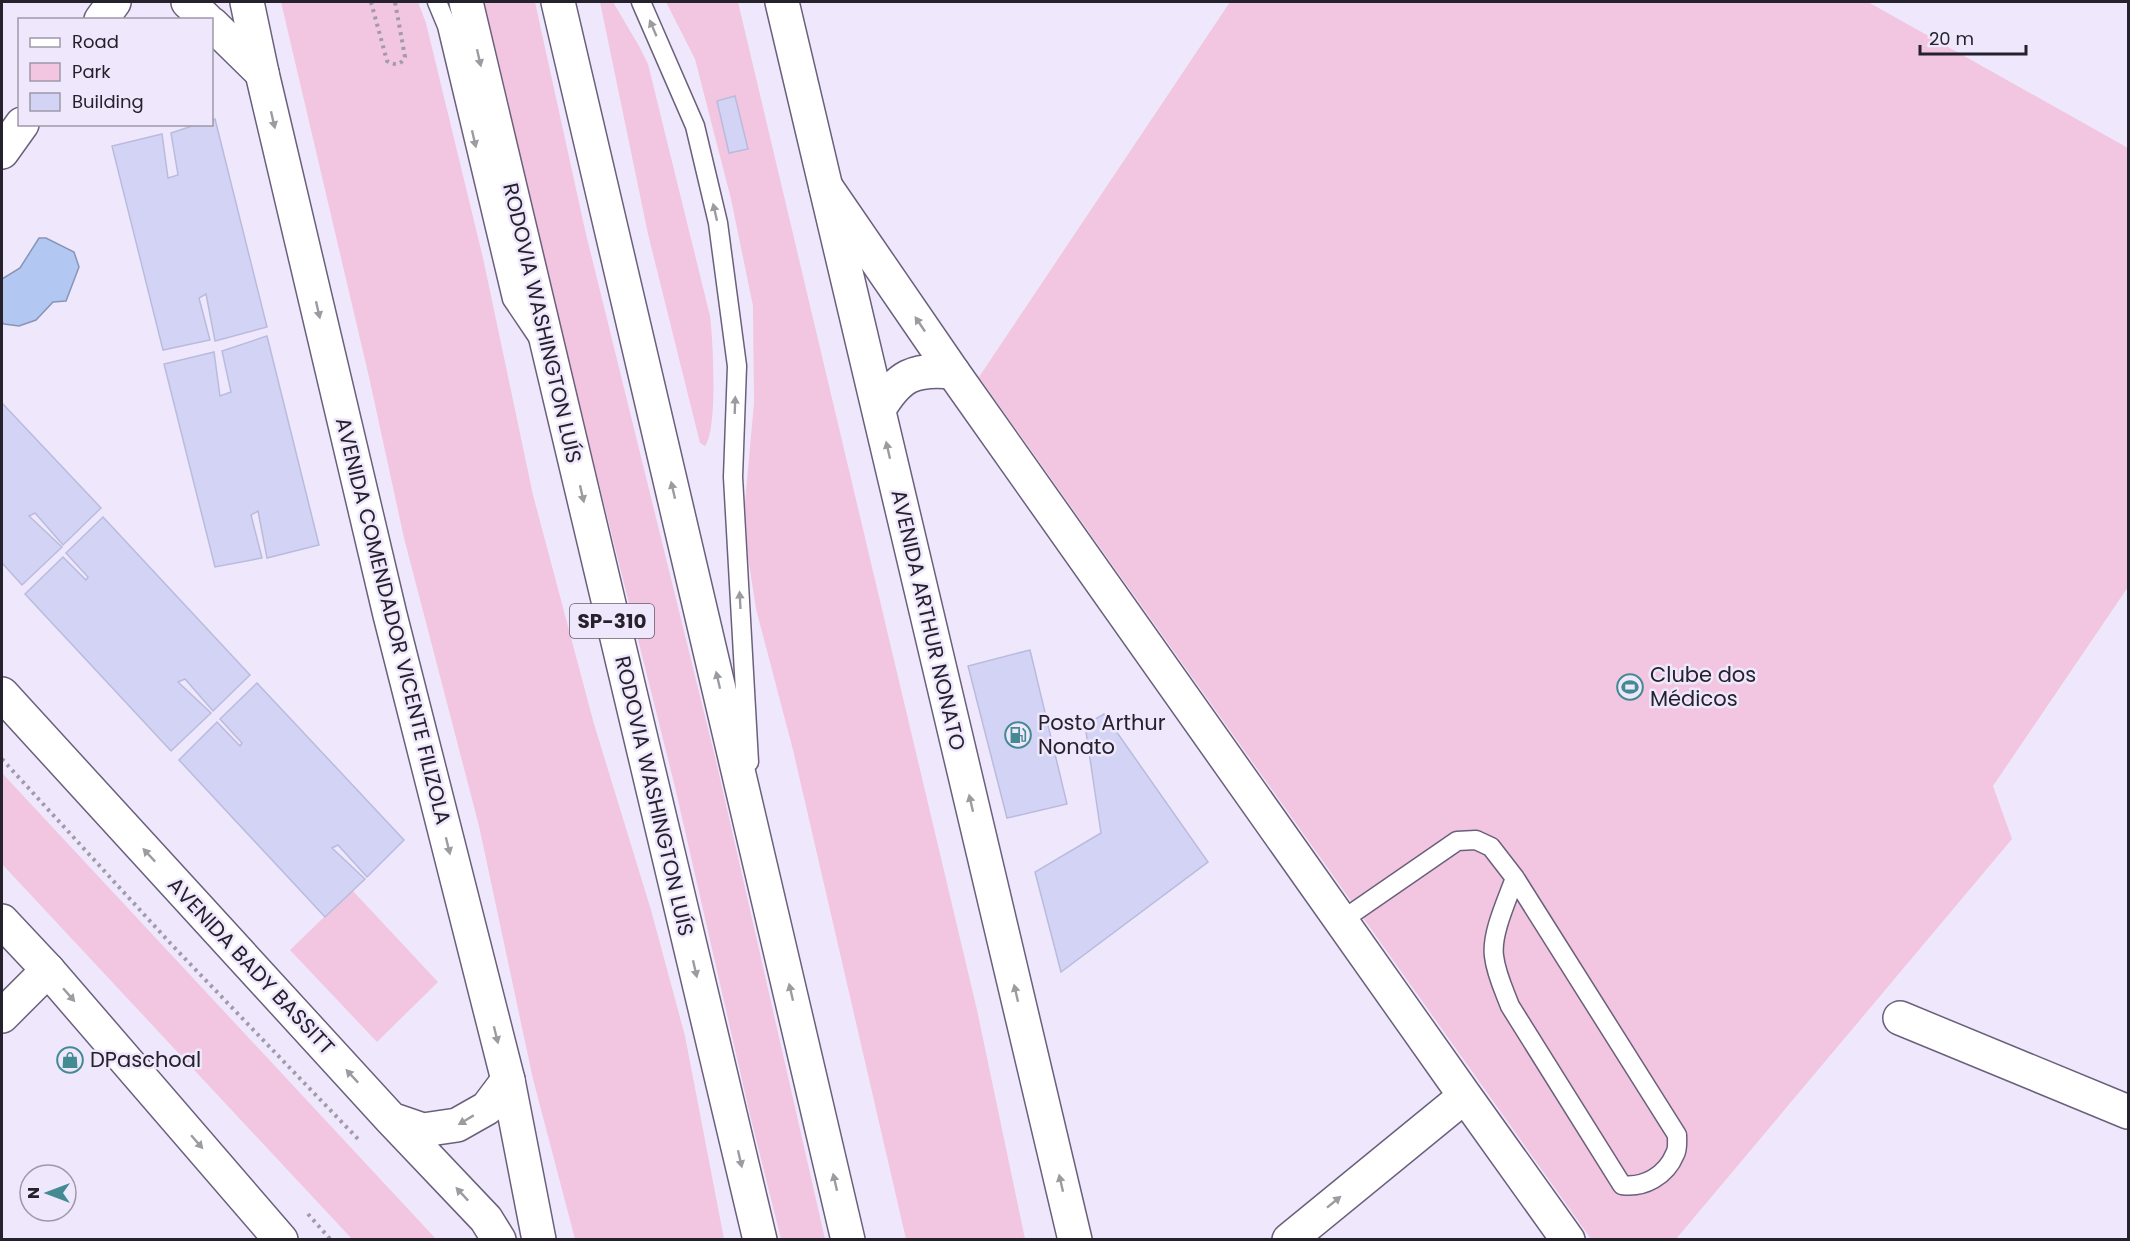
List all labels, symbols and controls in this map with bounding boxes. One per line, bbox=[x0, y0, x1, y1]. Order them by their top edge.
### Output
legend bbox=[18, 18, 213, 126]
scale bar bbox=[1920, 18, 2026, 56]
one-way arrow bbox=[648, 19, 657, 37]
text: 20 m bbox=[1929, 26, 1974, 51]
text: Road bbox=[72, 29, 119, 54]
one-way arrow bbox=[475, 49, 485, 68]
text: Park bbox=[72, 59, 111, 84]
text: Building bbox=[72, 89, 144, 114]
one-way arrow bbox=[269, 111, 279, 129]
one-way arrow bbox=[470, 130, 479, 149]
street label: RODOVIA WASHINGTON LUÍS bbox=[496, 180, 589, 466]
one-way arrow bbox=[710, 203, 720, 221]
one-way arrow bbox=[313, 301, 323, 319]
one-way arrow bbox=[915, 316, 926, 332]
one-way arrow bbox=[731, 396, 740, 415]
street label: AVENIDA COMENDADOR VICENTE FILIZOLA bbox=[329, 414, 458, 827]
one-way arrow bbox=[883, 440, 892, 459]
one-way arrow bbox=[668, 480, 677, 499]
one-way arrow bbox=[577, 484, 587, 503]
street label: AVENIDA ARTHUR NONATO bbox=[884, 487, 973, 753]
one-way arrow bbox=[735, 591, 744, 610]
road number: SP-310 bbox=[570, 604, 654, 638]
street label: RODOVIA WASHINGTON LUÍS bbox=[608, 653, 701, 939]
place label: Clube dos Médicos bbox=[1650, 660, 1756, 713]
one-way arrow bbox=[713, 670, 722, 689]
sports icon: Clube dos Médicos bbox=[1615, 672, 1645, 702]
place label: Posto Arthur Nonato bbox=[1038, 708, 1166, 761]
fuel station icon: Posto Arthur Nonato bbox=[1003, 720, 1033, 750]
one-way arrow bbox=[966, 794, 976, 812]
one-way arrow bbox=[444, 837, 454, 855]
one-way arrow bbox=[143, 848, 156, 863]
street label: AVENIDA BADY BASSITT bbox=[161, 871, 341, 1061]
one-way arrow bbox=[691, 960, 701, 978]
one-way arrow bbox=[785, 983, 795, 1002]
one-way arrow bbox=[1011, 984, 1021, 1002]
one-way arrow bbox=[63, 987, 76, 1003]
one-way arrow bbox=[492, 1026, 502, 1045]
shop icon: DPaschoal bbox=[55, 1045, 85, 1075]
place label: DPaschoal bbox=[90, 1045, 201, 1074]
one-way arrow bbox=[346, 1069, 359, 1084]
one-way arrow bbox=[458, 1114, 474, 1125]
one-way arrow bbox=[190, 1134, 203, 1149]
one-way arrow bbox=[736, 1150, 746, 1168]
north arrow bbox=[18, 1163, 78, 1223]
one-way arrow bbox=[829, 1173, 839, 1192]
one-way arrow bbox=[1056, 1173, 1066, 1192]
text: N bbox=[22, 1187, 45, 1199]
one-way arrow bbox=[456, 1187, 470, 1201]
one-way arrow bbox=[1326, 1196, 1342, 1209]

